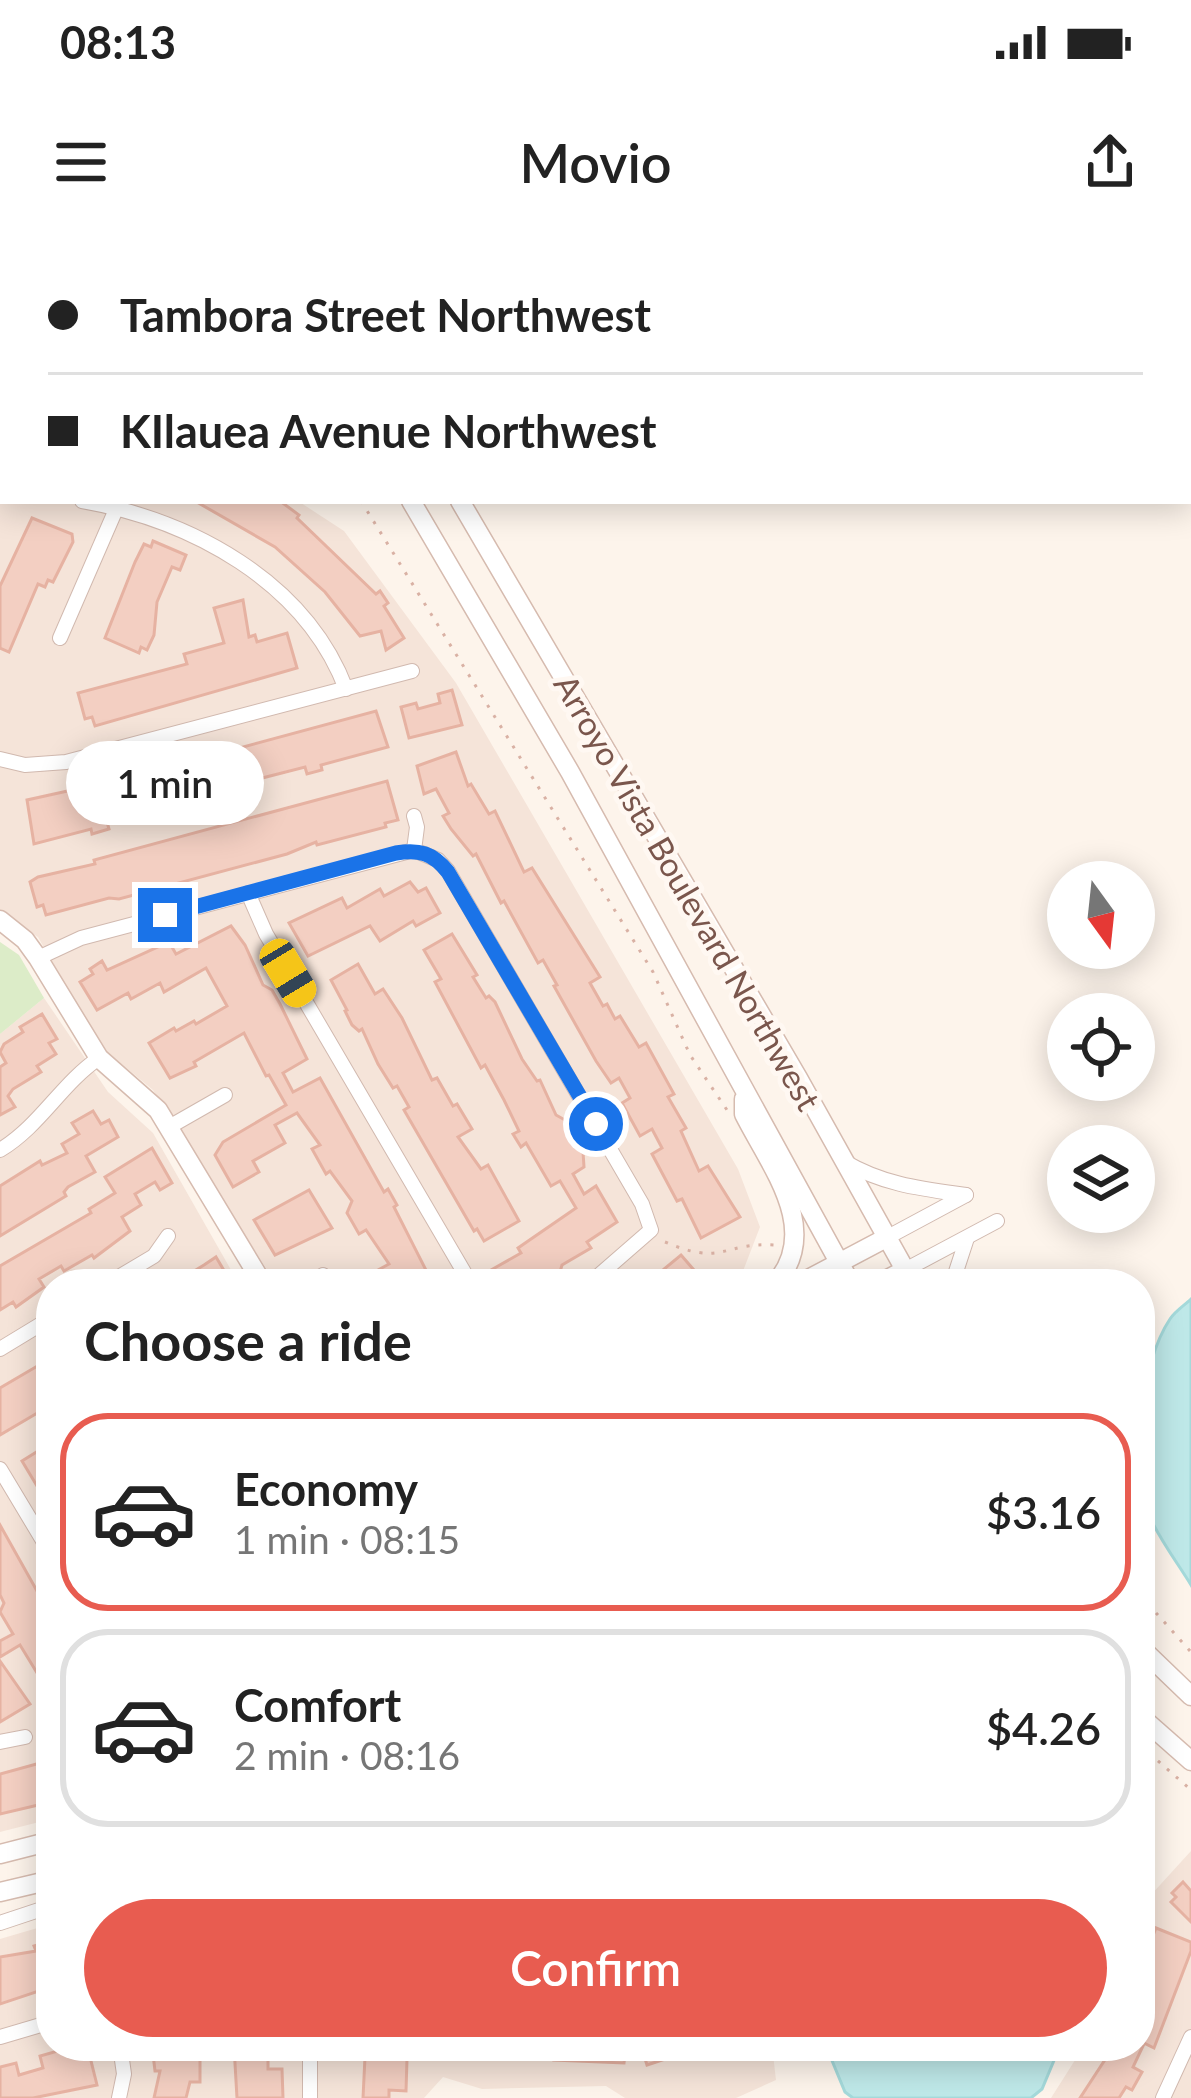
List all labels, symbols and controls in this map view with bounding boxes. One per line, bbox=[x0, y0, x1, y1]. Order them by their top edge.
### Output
text: 08:13 bbox=[60, 15, 176, 69]
icon: menu bbox=[48, 129, 114, 195]
icon: share bbox=[1077, 129, 1143, 195]
text: Movio bbox=[519, 130, 672, 195]
text: Tambora Street Northwest bbox=[120, 288, 651, 342]
text: KIlauea Avenue Northwest bbox=[120, 404, 657, 458]
street label: Arroyo Vista Boulevard Northwest bbox=[546, 667, 830, 1117]
callout: 1 min bbox=[66, 741, 264, 825]
text: 1 min bbox=[117, 760, 213, 806]
north arrow bbox=[1047, 861, 1155, 969]
map controls bbox=[1047, 861, 1155, 1233]
route end bbox=[138, 888, 192, 942]
car bbox=[254, 933, 322, 1013]
button: locate bbox=[1047, 993, 1155, 1101]
route start bbox=[569, 1097, 623, 1151]
button: layers bbox=[1047, 1125, 1155, 1233]
text: Choose a ride bbox=[84, 1308, 412, 1373]
icon: car bbox=[90, 1458, 198, 1566]
text: Economy bbox=[234, 1462, 418, 1516]
text: $3.16 bbox=[986, 1485, 1101, 1539]
text: 1 min · 08:15 bbox=[234, 1516, 460, 1562]
icon: car bbox=[90, 1674, 198, 1782]
text: Comfort bbox=[234, 1678, 401, 1732]
text: $4.26 bbox=[986, 1701, 1101, 1755]
text: 2 min · 08:16 bbox=[234, 1732, 460, 1778]
button: Confirm bbox=[84, 1899, 1107, 2037]

